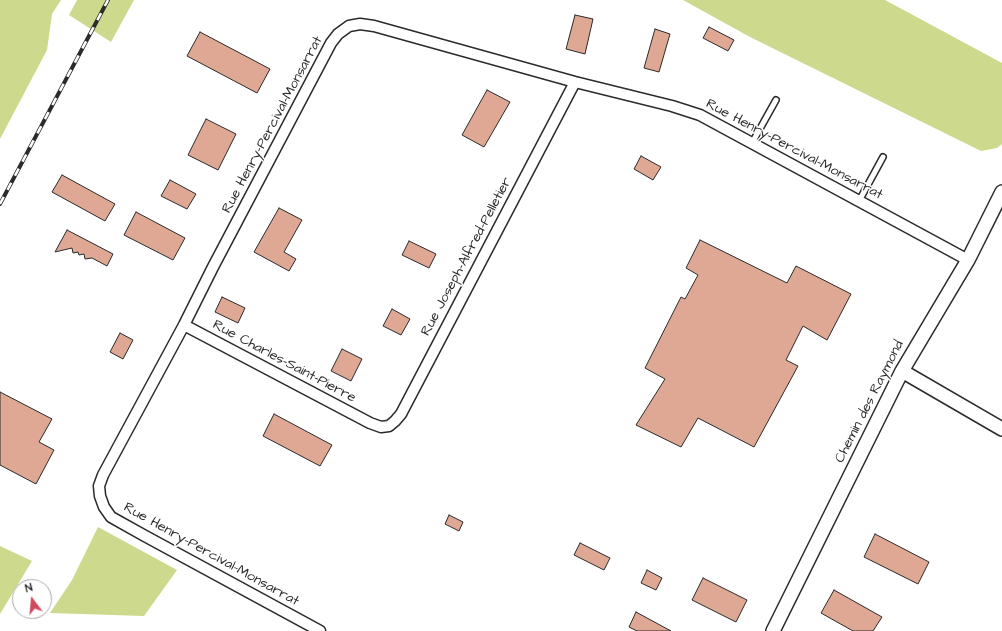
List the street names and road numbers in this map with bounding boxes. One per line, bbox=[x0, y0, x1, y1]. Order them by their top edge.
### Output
street label: Rue Henry-Percival-Monsarrat bbox=[219, 34, 327, 216]
street label: Rue Henry-Percival-Monsarrat bbox=[703, 96, 885, 204]
street label: Rue Joseph-Alfred-Pelletier bbox=[418, 175, 516, 339]
street label: Rue Charles-Saint-Pierre bbox=[209, 317, 359, 407]
street label: Chemin des Raymond bbox=[832, 338, 908, 466]
street label: Rue Henry-Percival-Monsarrat bbox=[120, 500, 302, 610]

